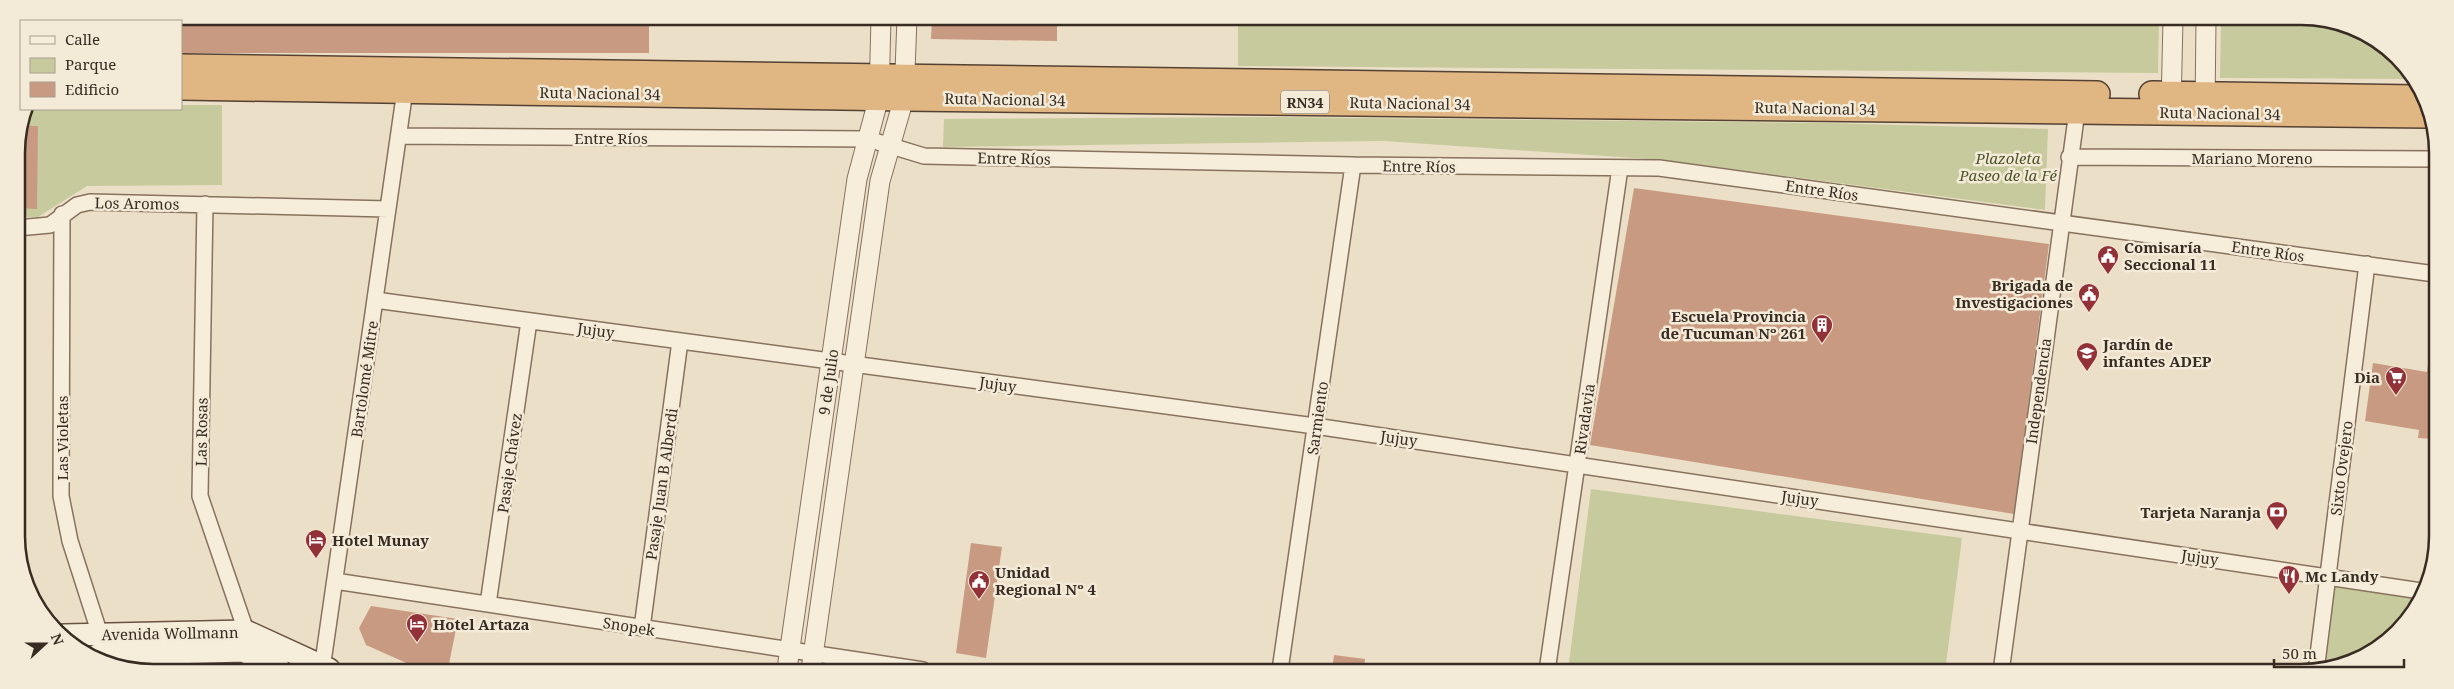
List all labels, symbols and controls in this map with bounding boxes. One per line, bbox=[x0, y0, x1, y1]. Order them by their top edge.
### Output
legend bbox=[20, 20, 182, 110]
text: Calle bbox=[65, 29, 100, 49]
text: Parque bbox=[65, 54, 116, 74]
text: Edificio bbox=[65, 79, 119, 99]
street label: Ruta Nacional 34 bbox=[539, 82, 661, 104]
street label: Ruta Nacional 34 bbox=[944, 88, 1066, 110]
road number: RN34 bbox=[1281, 90, 1329, 114]
street label: Ruta Nacional 34 bbox=[1349, 92, 1471, 114]
street label: Ruta Nacional 34 bbox=[1754, 97, 1876, 119]
street label: Ruta Nacional 34 bbox=[2159, 102, 2281, 124]
street label: Entre Ríos bbox=[574, 128, 648, 148]
street label: Entre Ríos bbox=[977, 147, 1051, 169]
park label: Plazoleta Paseo de la Fé bbox=[1958, 148, 2057, 185]
street label: Mariano Moreno bbox=[2191, 148, 2313, 168]
street label: Entre Ríos bbox=[1382, 155, 1456, 177]
street label: Entre Ríos bbox=[1784, 175, 1860, 205]
street label: Los Aromos bbox=[95, 192, 180, 214]
street label: Entre Ríos bbox=[2230, 236, 2306, 266]
place label: Comisaría Seccional 11 bbox=[2124, 237, 2217, 274]
public building icon: Comisaría Seccional 11 bbox=[2096, 244, 2120, 275]
place label: Brigada de Investigaciones bbox=[1955, 275, 2073, 312]
public building icon: Brigada de Investigaciones bbox=[2077, 282, 2101, 313]
place label: Escuela Provincia de Tucuman Nº 261 bbox=[1661, 306, 1806, 343]
building icon: Escuela Provincia de Tucuman Nº 261 bbox=[1810, 313, 1834, 344]
street label: Jujuy bbox=[575, 317, 616, 343]
street label: Bartolomé Mitre bbox=[346, 319, 382, 439]
place label: Jardín de infantes ADEP bbox=[2102, 334, 2212, 371]
street label: Independencia bbox=[2021, 337, 2055, 445]
school or university icon: Jardín de infantes ADEP bbox=[2075, 341, 2099, 372]
street label: 9 de Julio bbox=[813, 348, 843, 416]
supermarket icon: Dia bbox=[2384, 365, 2408, 396]
place label: Dia bbox=[2354, 367, 2380, 387]
street label: Jujuy bbox=[977, 371, 1018, 397]
street label: Sarmiento bbox=[1302, 380, 1332, 456]
street label: Rivadavia bbox=[1569, 382, 1599, 456]
street label: Las Violetas bbox=[52, 395, 72, 481]
street label: Las Rosas bbox=[190, 397, 212, 467]
street label: Pasaje Juan B Alberdi bbox=[640, 407, 682, 561]
street label: Pasaje Chávez bbox=[492, 412, 526, 514]
street label: Sixto Ovejero bbox=[2325, 419, 2357, 517]
street label: Jujuy bbox=[1378, 425, 1419, 451]
street label: Jujuy bbox=[1779, 485, 1820, 511]
bank icon: Tarjeta Naranja bbox=[2265, 500, 2289, 531]
place label: Tarjeta Naranja bbox=[2141, 502, 2261, 522]
hotel icon: Hotel Munay bbox=[304, 528, 328, 559]
place label: Hotel Munay bbox=[332, 530, 429, 550]
street label: Jujuy bbox=[2179, 544, 2220, 570]
place label: Unidad Regional Nº 4 bbox=[995, 562, 1097, 599]
restaurant icon: Mc Landy bbox=[2277, 564, 2301, 595]
place label: Mc Landy bbox=[2305, 566, 2379, 586]
public building icon: Unidad Regional Nº 4 bbox=[967, 569, 991, 600]
hotel icon: Hotel Artaza bbox=[405, 612, 429, 643]
street label: Snopek bbox=[602, 612, 657, 640]
place label: Hotel Artaza bbox=[433, 614, 529, 634]
north arrow bbox=[20, 619, 70, 669]
street label: Avenida Wollmann bbox=[101, 622, 239, 644]
text: N bbox=[47, 631, 68, 648]
scale bar bbox=[2274, 636, 2404, 668]
text: 50 m bbox=[2282, 643, 2317, 663]

